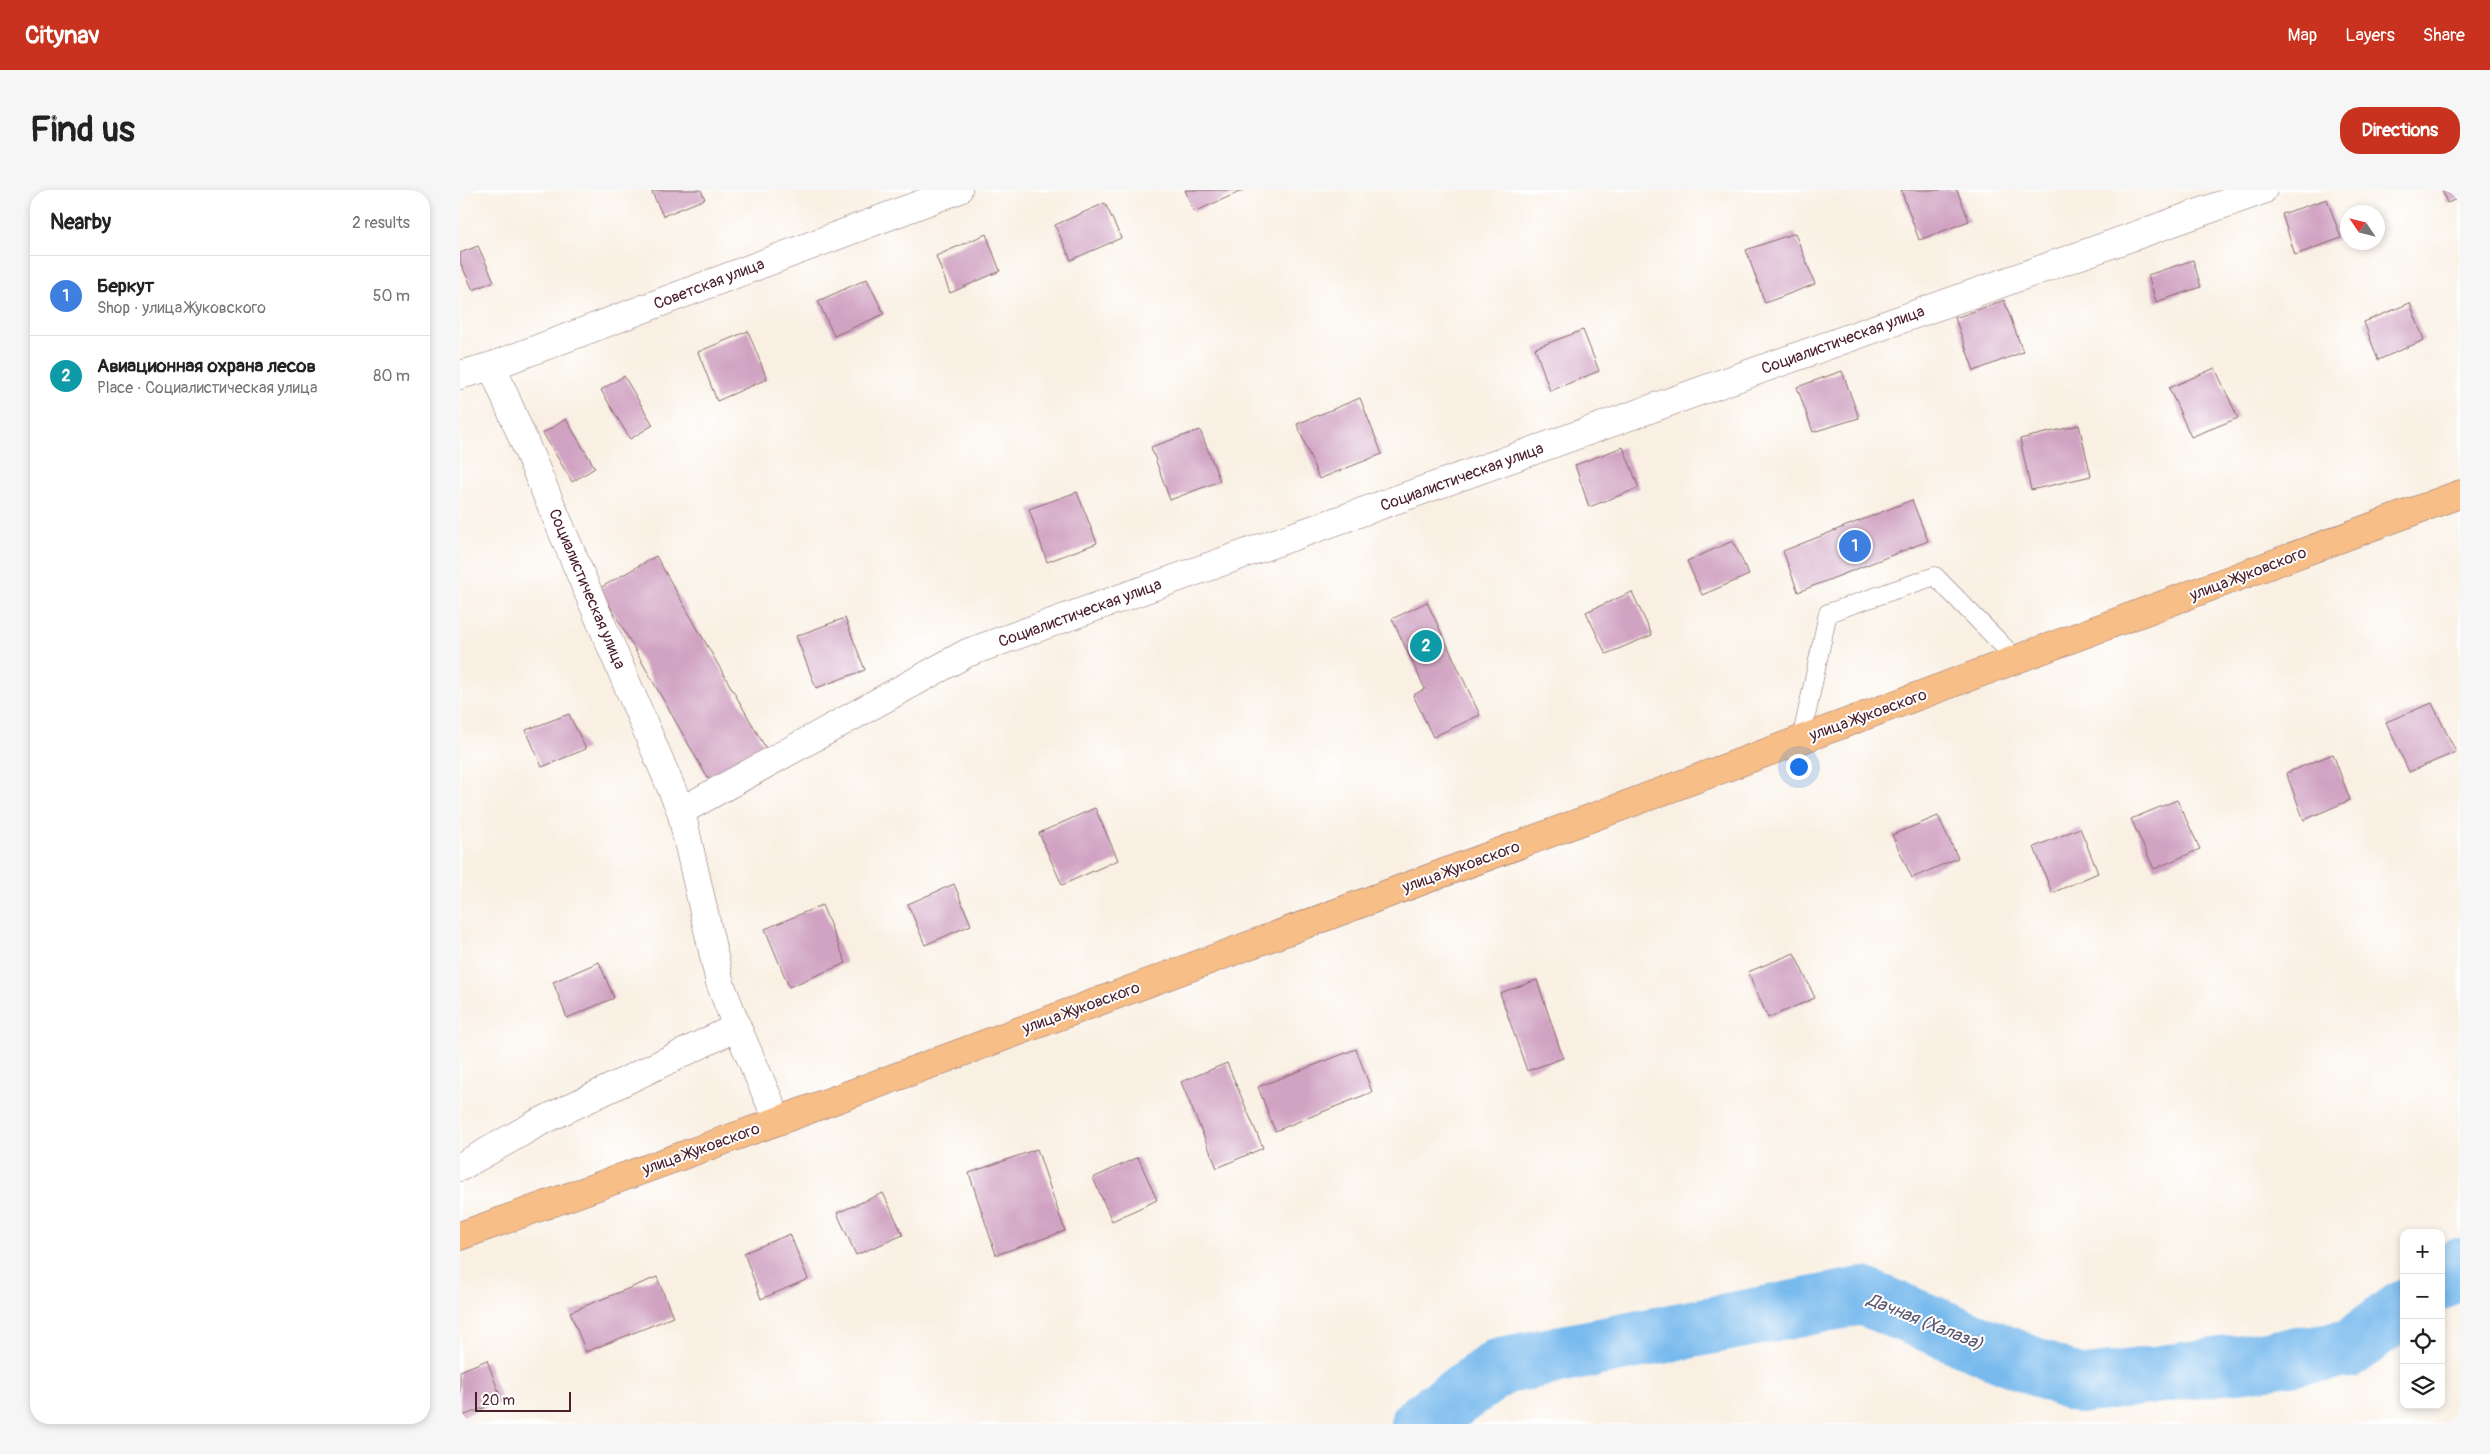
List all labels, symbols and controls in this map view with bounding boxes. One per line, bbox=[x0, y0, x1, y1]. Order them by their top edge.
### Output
text: Citynav bbox=[25, 21, 100, 50]
text: Map bbox=[2288, 24, 2317, 47]
text: Layers bbox=[2345, 24, 2395, 47]
text: Share bbox=[2423, 24, 2465, 47]
button: Directions bbox=[2340, 107, 2460, 154]
text: Find us bbox=[30, 108, 135, 152]
north arrow bbox=[2340, 205, 2385, 250]
text: Nearby bbox=[50, 209, 111, 236]
text: 2 results bbox=[352, 213, 410, 233]
street label: Советская улица bbox=[651, 254, 767, 314]
text: Беркут bbox=[97, 274, 154, 298]
text: 1 bbox=[63, 286, 69, 306]
text: 50 m bbox=[373, 286, 410, 306]
text: Shop · улица Жуковского bbox=[97, 298, 266, 318]
street label: Социалистическая улица bbox=[1759, 301, 1927, 379]
text: Авиационная охрана лесов bbox=[97, 354, 316, 378]
text: 2 bbox=[62, 366, 70, 386]
text: 80 m bbox=[373, 366, 410, 386]
text: Place · Социалистическая улица bbox=[97, 378, 317, 398]
street label: Социалистическая улица bbox=[1378, 438, 1546, 516]
street label: Социалистическая улица bbox=[544, 506, 630, 672]
pin: 1 bbox=[1839, 527, 1871, 565]
street label: улица Жуковского bbox=[2186, 542, 2310, 606]
street label: Социалистическая улица bbox=[996, 574, 1164, 652]
pin: 2 bbox=[1410, 627, 1442, 665]
street label: улица Жуковского bbox=[1806, 684, 1930, 746]
your location bbox=[1786, 754, 1812, 780]
street label: улица Жуковского bbox=[1399, 836, 1523, 898]
street label: улица Жуковского bbox=[1019, 977, 1143, 1039]
street label: улица Жуковского bbox=[639, 1118, 763, 1180]
map controls bbox=[2400, 1229, 2445, 1409]
button: + bbox=[2400, 1229, 2445, 1274]
button: − bbox=[2400, 1274, 2445, 1319]
water label: Дачная (Халаза) bbox=[1863, 1288, 1986, 1356]
button: locate bbox=[2400, 1319, 2445, 1364]
button: layers bbox=[2400, 1364, 2445, 1409]
scale bar bbox=[475, 1389, 571, 1412]
text: 20 m bbox=[482, 1392, 515, 1409]

